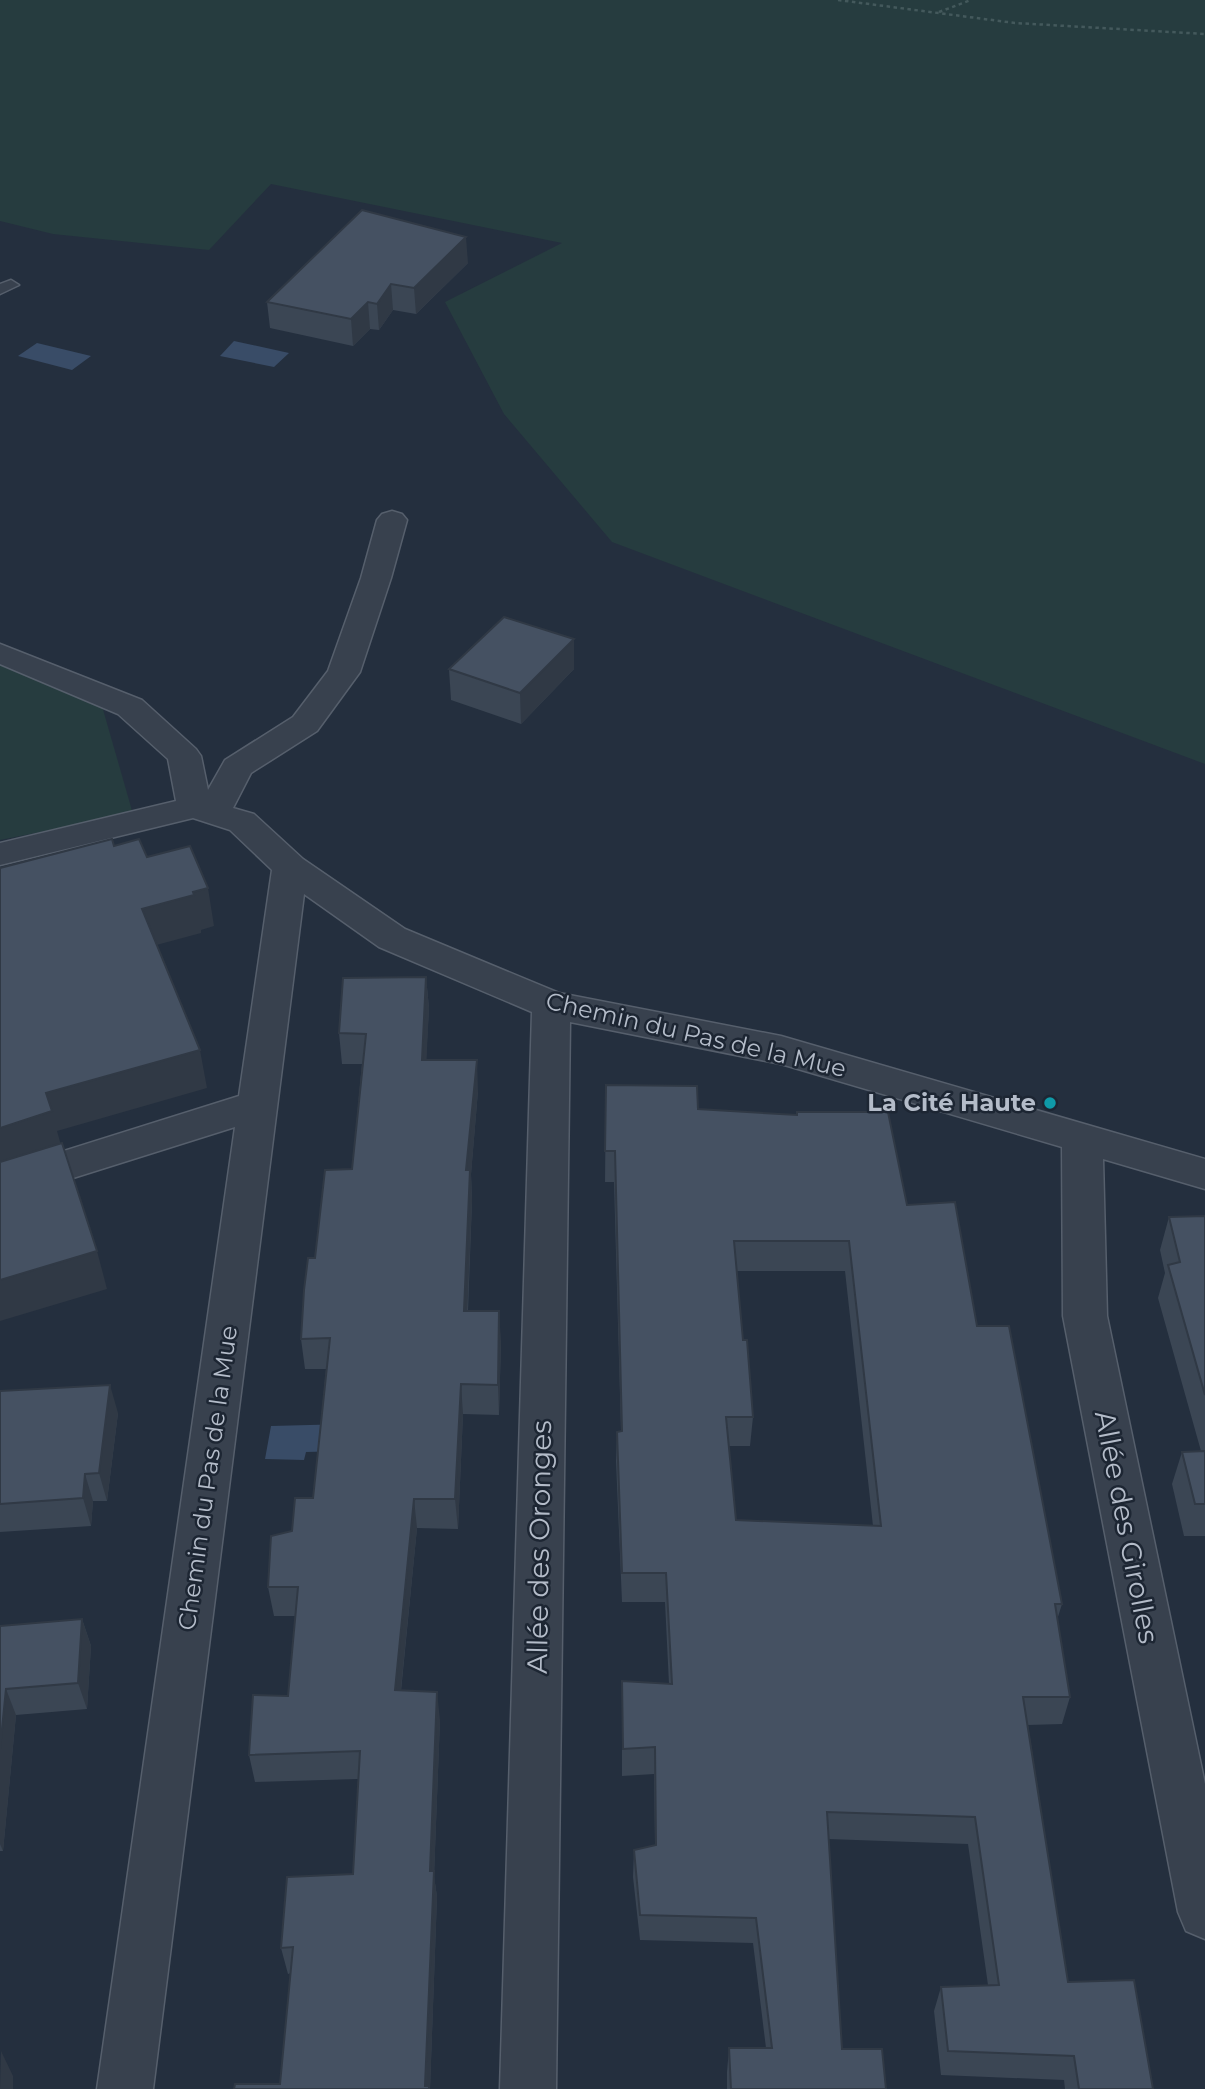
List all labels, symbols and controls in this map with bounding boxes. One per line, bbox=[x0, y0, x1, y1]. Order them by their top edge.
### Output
street label: Chemin du Pas de la Mue bbox=[543, 986, 849, 1083]
place label: La Cité Haute bbox=[867, 1088, 1036, 1117]
marker: La Cité Haute bbox=[1042, 1095, 1058, 1111]
street label: Chemin du Pas de la Mue bbox=[172, 1324, 243, 1632]
street label: Allée des Girolles bbox=[1088, 1408, 1166, 1646]
street label: Allée des Oronges bbox=[520, 1420, 558, 1674]

